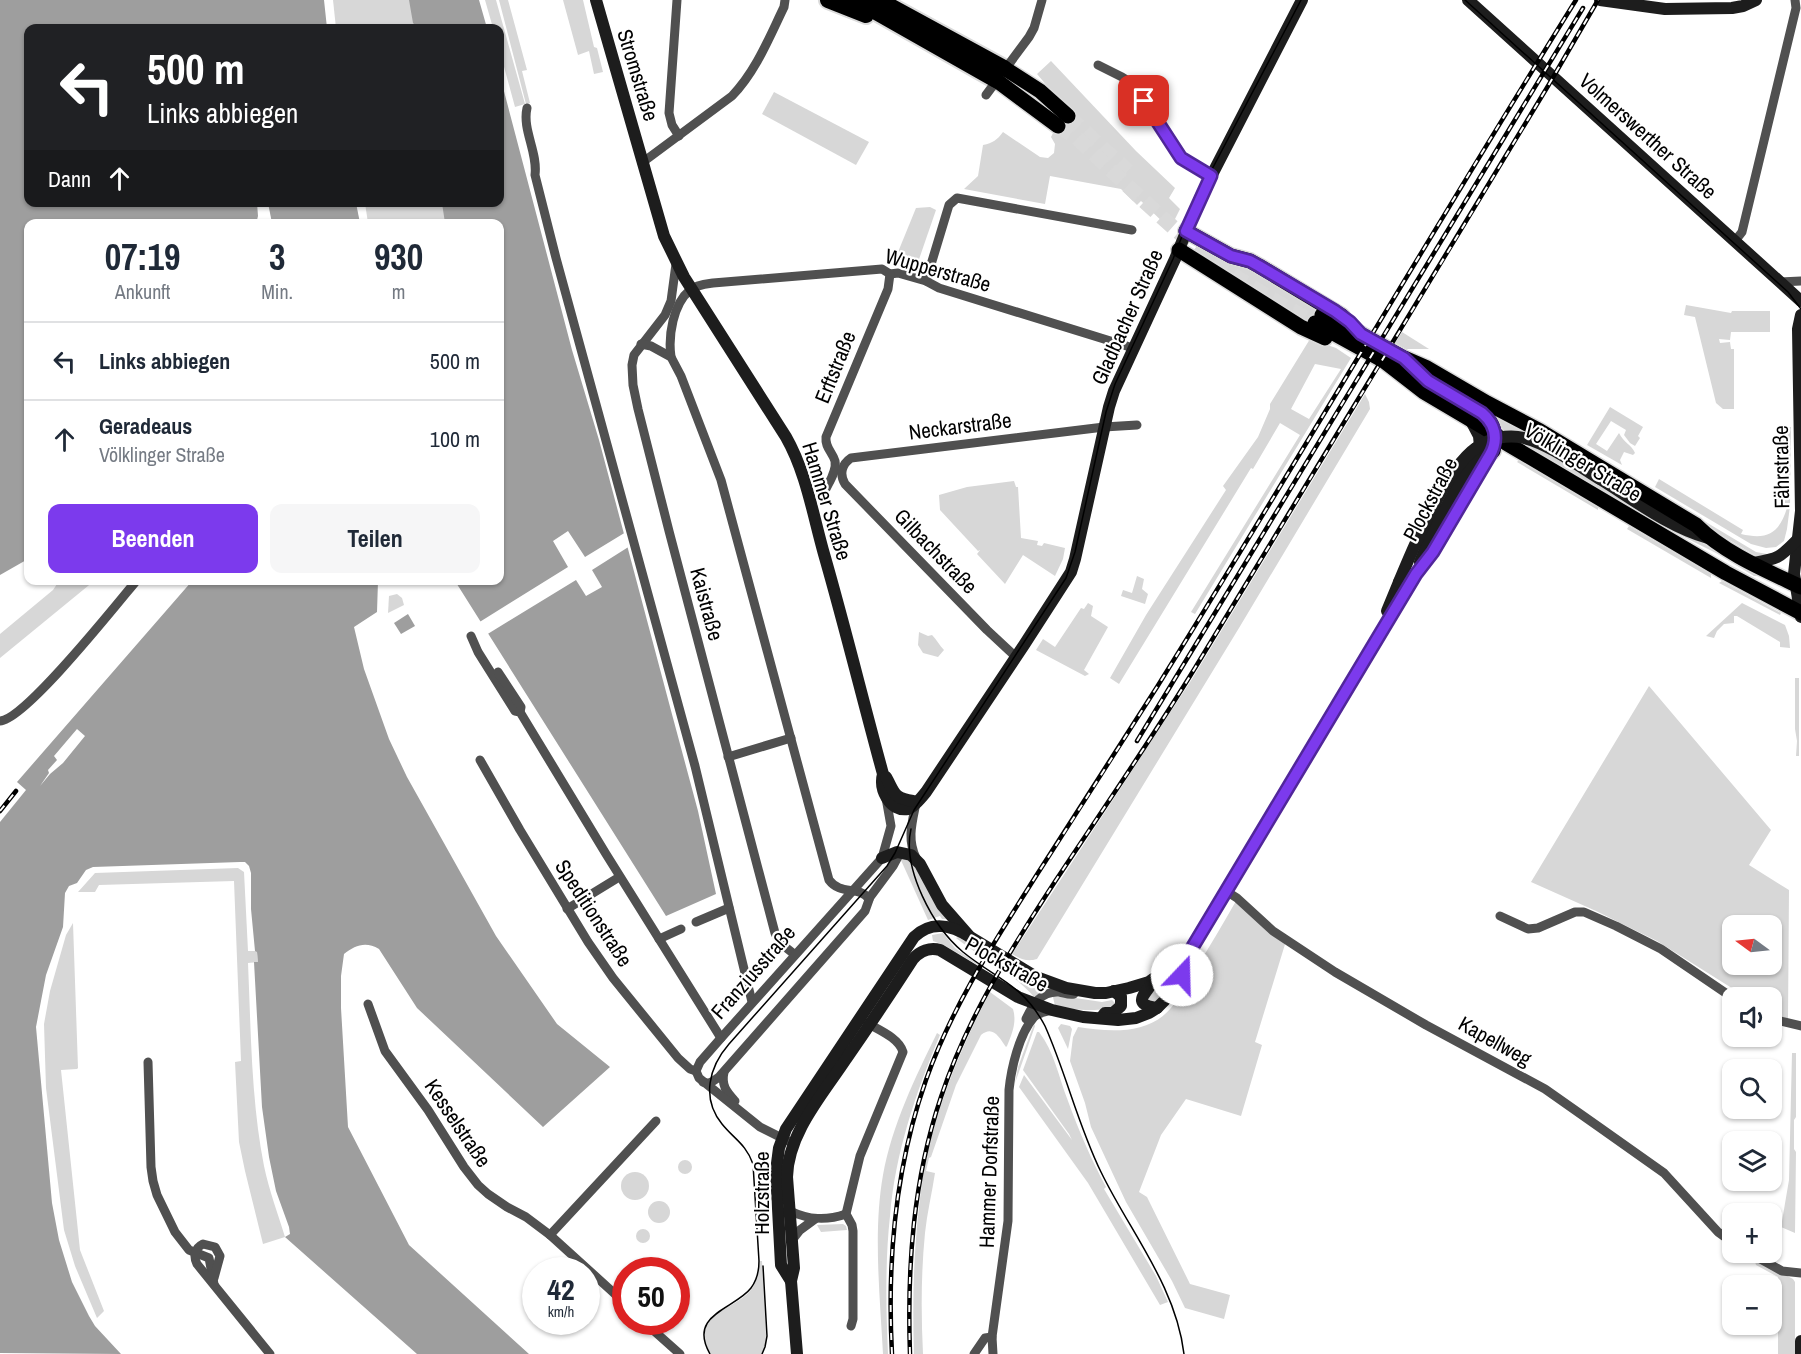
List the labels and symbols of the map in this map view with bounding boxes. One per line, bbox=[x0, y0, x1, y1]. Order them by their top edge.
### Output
street label: Stromstraße bbox=[610, 25, 666, 125]
street label: Volmerswerther Straße bbox=[1573, 66, 1723, 206]
pin bbox=[1118, 75, 1169, 126]
street label: Wupperstraße bbox=[882, 241, 994, 299]
street label: Gladbacher Straße bbox=[1084, 245, 1170, 389]
street label: Erftstraße bbox=[807, 327, 863, 407]
street label: Neckarstraße bbox=[907, 405, 1013, 447]
street label: Völklinger Straße bbox=[1519, 416, 1647, 508]
street label: Fährstraße bbox=[1766, 425, 1796, 509]
street label: Hammer Straße bbox=[795, 438, 859, 564]
street label: Plockstraße bbox=[1396, 452, 1464, 546]
street label: Gilbachstraße bbox=[888, 502, 984, 600]
street label: Kaistraße bbox=[683, 564, 731, 644]
street label: Speditionstraße bbox=[548, 854, 640, 972]
north arrow bbox=[1722, 915, 1782, 975]
street label: Franziusstraße bbox=[704, 919, 802, 1025]
street label: Plockstraße bbox=[960, 929, 1054, 999]
position arrow bbox=[1150, 943, 1214, 1007]
street label: Kapellweg bbox=[1453, 1009, 1537, 1073]
street label: Kesselstraße bbox=[418, 1073, 498, 1173]
street label: Hammer Dorfstraße bbox=[972, 1095, 1006, 1249]
street label: Holzstraße bbox=[747, 1151, 776, 1235]
speed limit sign: 50 bbox=[612, 1257, 690, 1335]

